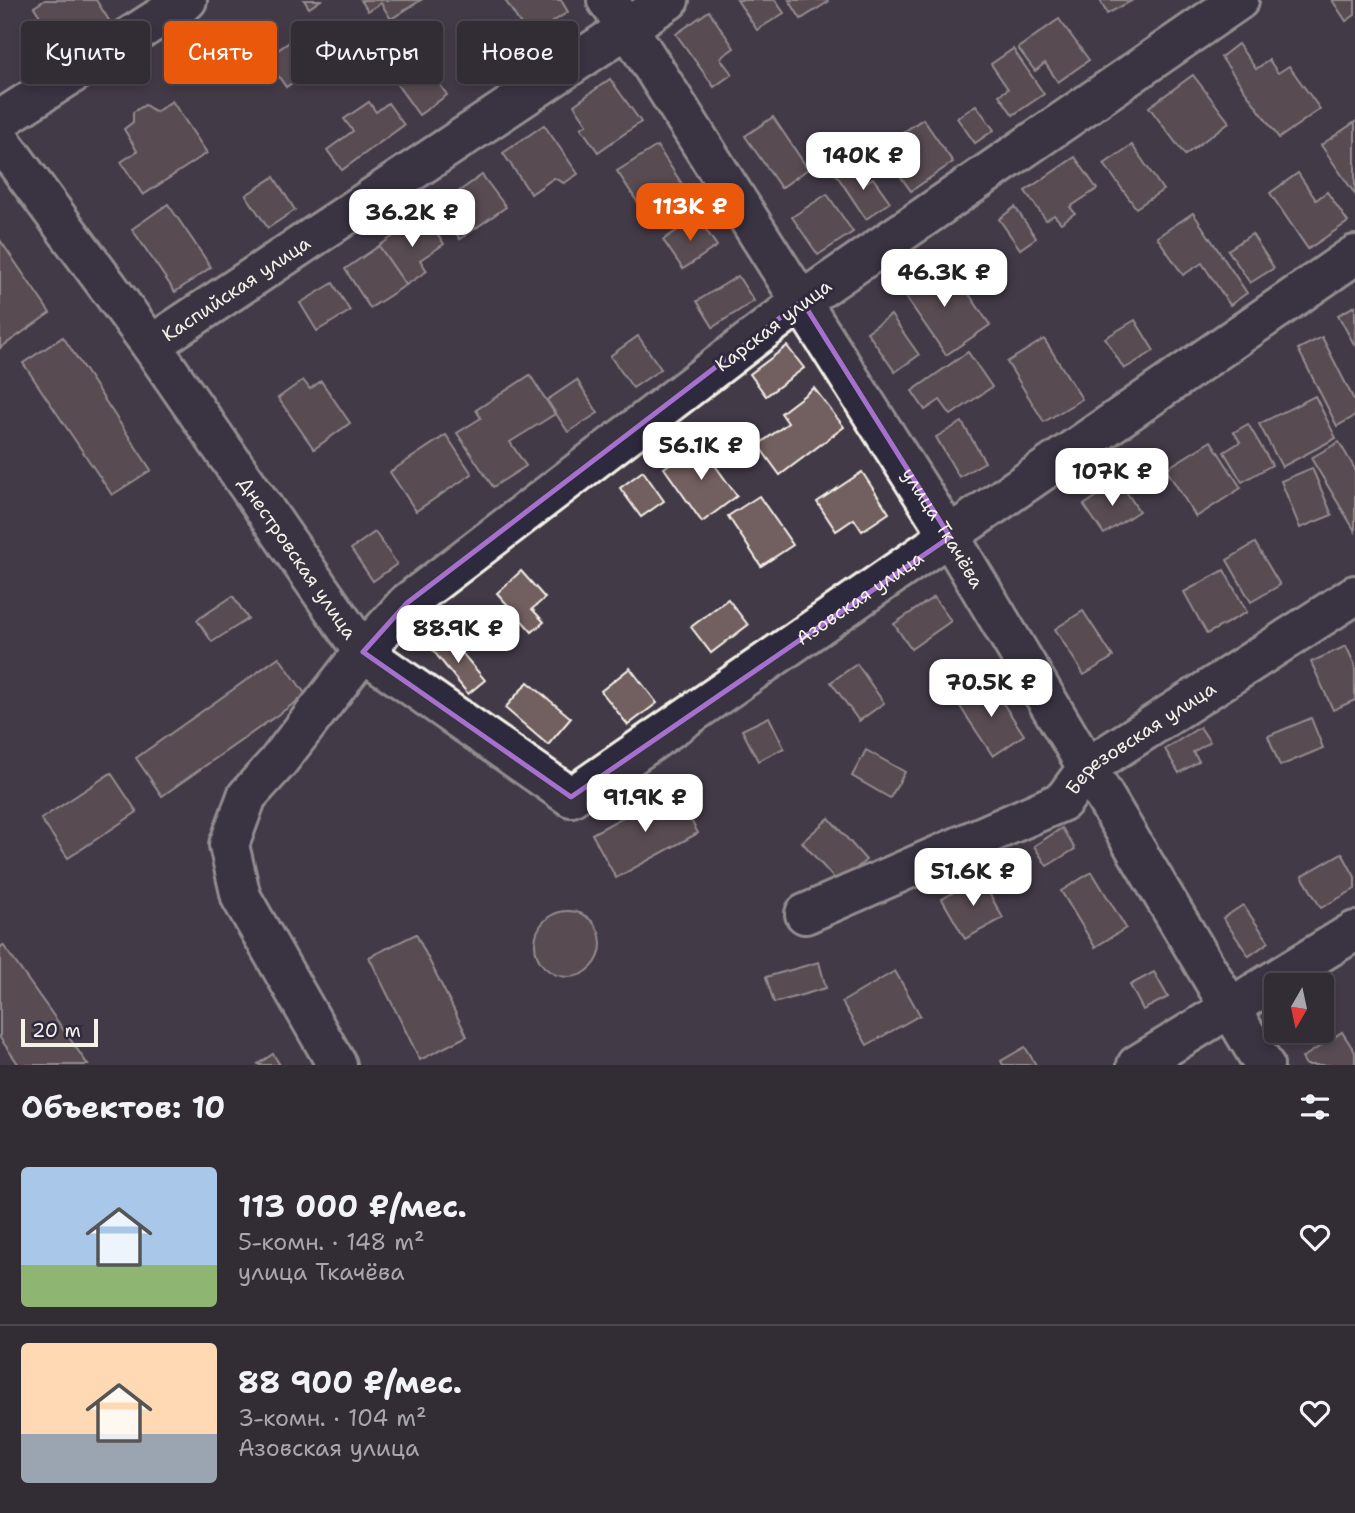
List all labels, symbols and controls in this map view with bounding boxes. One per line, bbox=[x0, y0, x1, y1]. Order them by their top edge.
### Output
chip: Купить bbox=[21, 21, 150, 84]
chip: Снять bbox=[164, 21, 277, 84]
chip: Фильтры bbox=[291, 21, 443, 84]
chip: Новое bbox=[457, 21, 578, 84]
pin: 140K ₽ bbox=[806, 132, 920, 192]
text: 140K ₽ bbox=[822, 140, 904, 170]
pin: 113K ₽ bbox=[633, 184, 747, 243]
pin: 36.2K ₽ bbox=[347, 190, 477, 249]
text: 113K ₽ bbox=[652, 191, 728, 221]
text: 36.2K ₽ bbox=[365, 197, 459, 227]
street label: Каспийская улица bbox=[157, 230, 315, 347]
pin: 46.3K ₽ bbox=[879, 250, 1009, 309]
text: 46.3K ₽ bbox=[897, 257, 991, 287]
street label: Карская улица bbox=[710, 273, 837, 377]
pin: 56.1K ₽ bbox=[636, 422, 766, 482]
text: 56.1K ₽ bbox=[659, 430, 743, 460]
pin: 107K ₽ bbox=[1055, 448, 1169, 508]
text: 107K ₽ bbox=[1071, 456, 1153, 486]
street label: улица Ткачёва bbox=[896, 463, 990, 593]
street label: Днестровская улица bbox=[232, 472, 362, 644]
street label: Азовская улица bbox=[791, 545, 929, 651]
pin: 88.9K ₽ bbox=[393, 606, 523, 665]
text: 88.9K ₽ bbox=[412, 613, 504, 643]
pin: 70.5K ₽ bbox=[926, 660, 1056, 719]
text: 70.5K ₽ bbox=[945, 667, 1037, 697]
street label: Березовская улица bbox=[1060, 676, 1221, 800]
pin: 91.9K ₽ bbox=[580, 774, 710, 834]
text: 91.9K ₽ bbox=[603, 782, 687, 812]
pin: 51.6K ₽ bbox=[908, 848, 1038, 908]
text: 51.6K ₽ bbox=[931, 856, 1015, 886]
north arrow bbox=[1264, 973, 1334, 1043]
map controls bbox=[1264, 973, 1334, 1043]
scale bar bbox=[21, 1016, 98, 1048]
text: 20 m bbox=[32, 1018, 81, 1043]
text: Объектов: 10 bbox=[21, 1087, 225, 1128]
icon: filters bbox=[1296, 1088, 1334, 1126]
text: 113 000 ₽/мес. bbox=[238, 1186, 467, 1227]
icon: home bbox=[77, 1195, 161, 1279]
icon: heart bbox=[1296, 1218, 1334, 1256]
text: 5-комн. · 148 m² bbox=[238, 1227, 425, 1257]
text: улица Ткачёва bbox=[238, 1257, 405, 1287]
text: 88 900 ₽/мес. bbox=[238, 1362, 462, 1403]
icon: home bbox=[77, 1371, 161, 1455]
icon: heart bbox=[1296, 1394, 1334, 1432]
text: 3-комн. · 104 m² bbox=[238, 1403, 427, 1433]
text: Азовская улица bbox=[238, 1433, 419, 1463]

